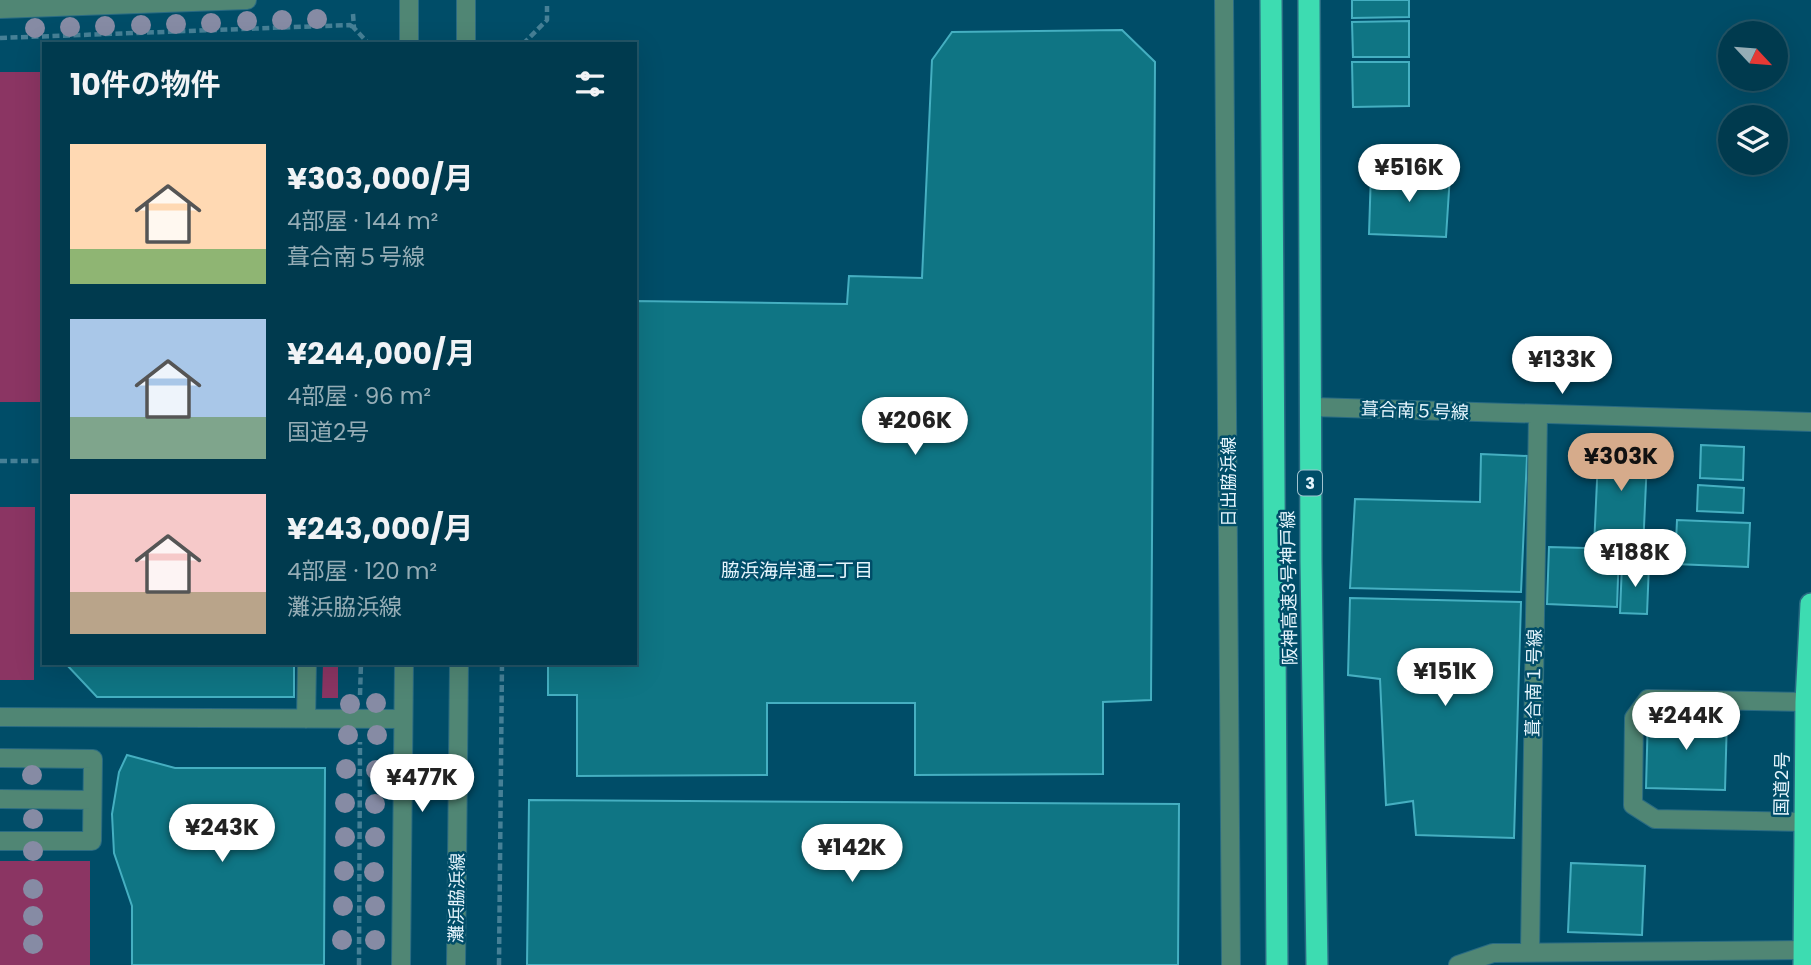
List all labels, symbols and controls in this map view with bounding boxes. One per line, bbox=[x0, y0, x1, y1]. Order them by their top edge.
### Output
north arrow bbox=[1718, 21, 1788, 91]
map controls bbox=[1718, 21, 1788, 175]
text: 10件の物件 bbox=[70, 63, 221, 106]
icon: filters bbox=[571, 65, 609, 103]
button: layers bbox=[1718, 105, 1788, 175]
pin: ¥516K bbox=[1360, 144, 1458, 204]
text: ¥516K bbox=[1374, 151, 1444, 183]
text: ¥303,000/月 bbox=[287, 157, 474, 200]
icon: home bbox=[126, 172, 210, 256]
text: 4部屋 · 144 m² bbox=[287, 205, 438, 237]
text: 葺合南５号線 bbox=[287, 241, 425, 273]
text: ¥244,000/月 bbox=[287, 332, 476, 375]
pin: ¥133K bbox=[1513, 336, 1611, 396]
text: ¥133K bbox=[1528, 343, 1596, 375]
icon: home bbox=[126, 347, 210, 431]
text: 4部屋 · 96 m² bbox=[287, 380, 431, 412]
street label: 葺合南５号線 bbox=[1361, 396, 1469, 425]
pin: ¥206K bbox=[866, 398, 964, 457]
text: ¥206K bbox=[878, 404, 952, 436]
text: 国道2号 bbox=[287, 416, 369, 448]
pin: ¥303K bbox=[1572, 434, 1670, 493]
street label: 日出脇浜線 bbox=[1216, 437, 1241, 527]
text: ¥303K bbox=[1584, 440, 1658, 472]
road number: 3 bbox=[1298, 470, 1322, 496]
text: ¥243,000/月 bbox=[287, 507, 474, 550]
street label: 阪神高速3号神戸線 bbox=[1275, 510, 1302, 666]
icon: home bbox=[126, 522, 210, 606]
pin: ¥188K bbox=[1586, 530, 1684, 589]
text: ¥188K bbox=[1600, 536, 1670, 568]
text: 4部屋 · 120 m² bbox=[287, 555, 437, 587]
district label: 脇浜海岸通二丁目 bbox=[721, 557, 873, 584]
text: 灘浜脇浜線 bbox=[287, 591, 402, 623]
street label: 葺合南１号線 bbox=[1520, 629, 1547, 737]
pin: ¥151K bbox=[1396, 648, 1494, 708]
text: ¥151K bbox=[1413, 655, 1477, 687]
pin: ¥244K bbox=[1637, 692, 1735, 752]
text: ¥244K bbox=[1648, 699, 1724, 731]
street label: 国道2号 bbox=[1768, 752, 1795, 816]
pin: ¥477K bbox=[373, 754, 471, 814]
text: ¥477K bbox=[386, 761, 458, 793]
pin: ¥243K bbox=[173, 804, 271, 864]
text: ¥243K bbox=[185, 811, 259, 843]
pin: ¥142K bbox=[803, 824, 901, 884]
text: ¥142K bbox=[818, 831, 886, 863]
street label: 灘浜脇浜線 bbox=[443, 853, 470, 943]

